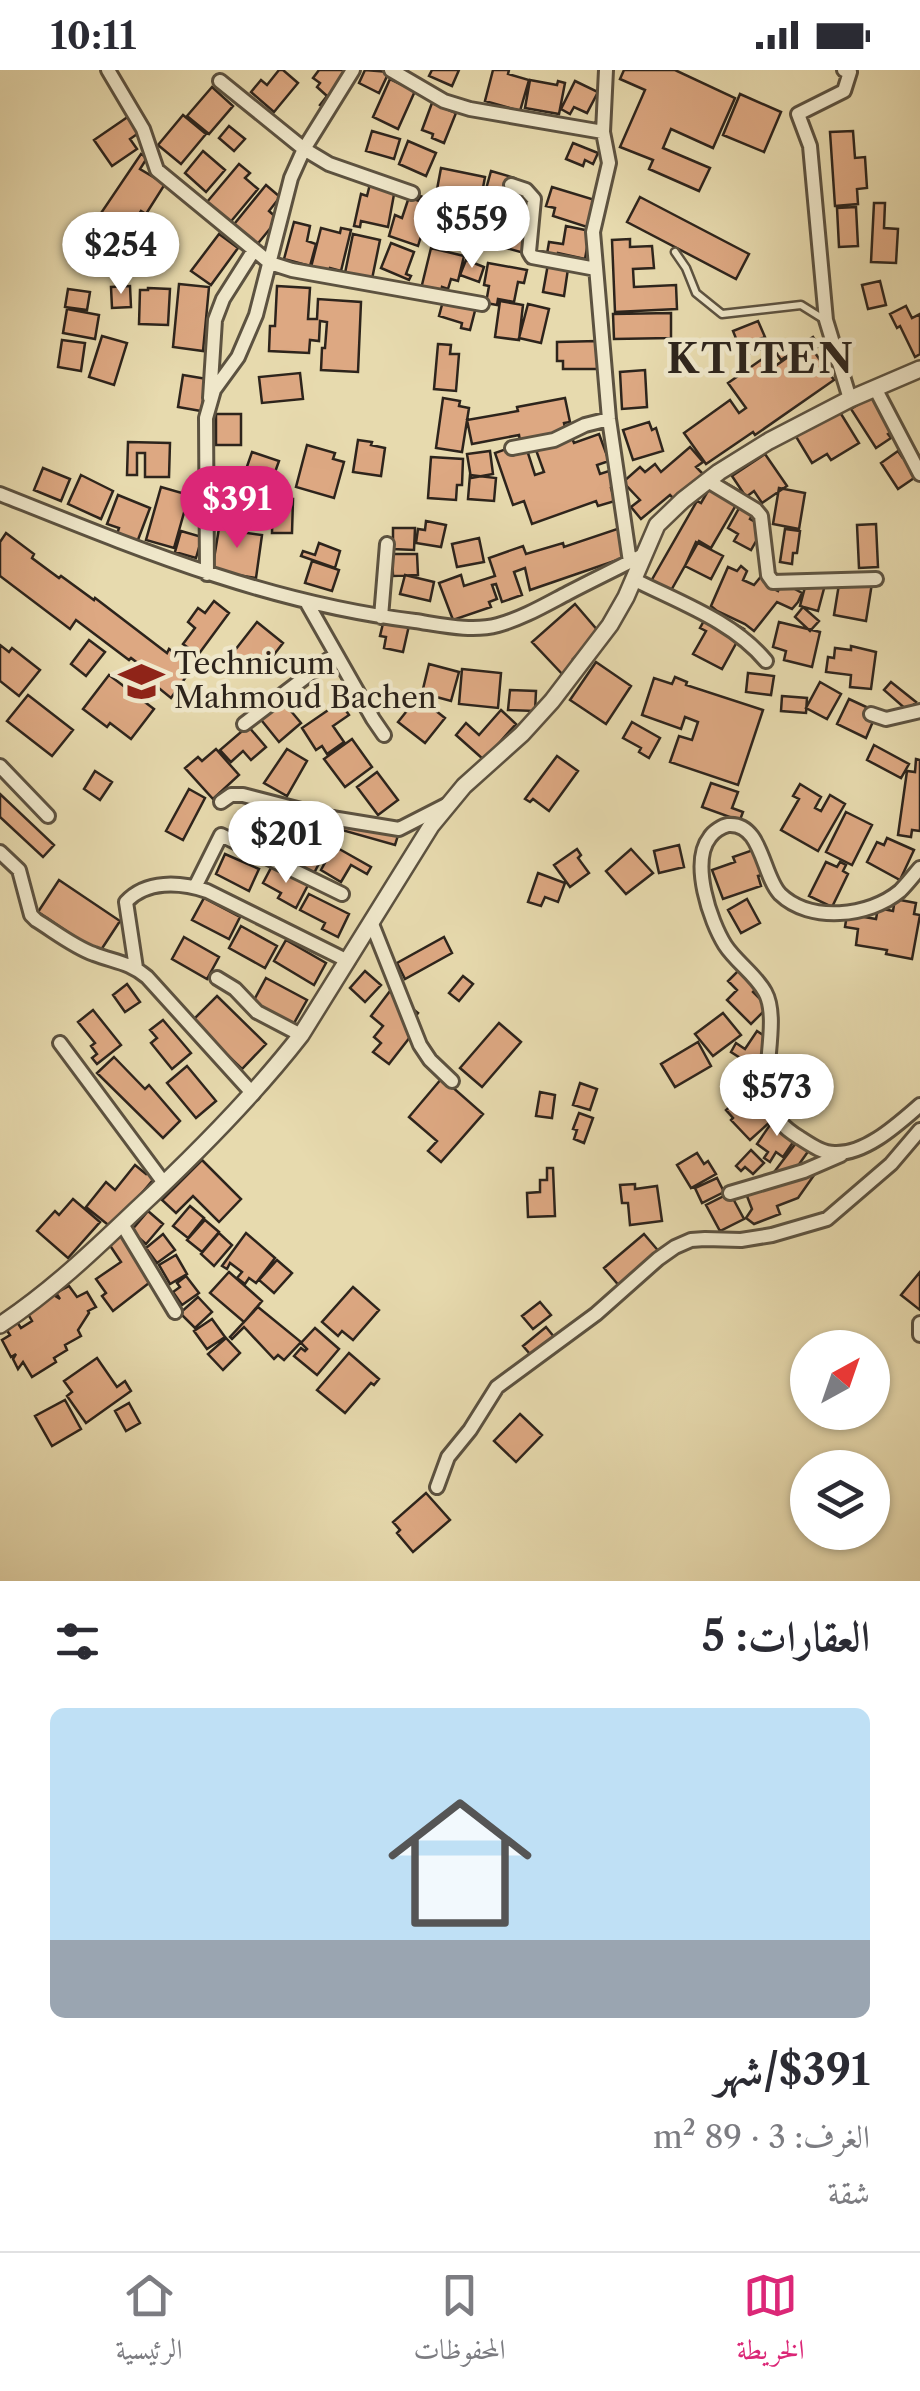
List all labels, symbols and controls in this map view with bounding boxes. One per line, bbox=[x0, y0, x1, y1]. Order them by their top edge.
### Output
text: 10:11 bbox=[50, 12, 136, 59]
pin: $559 bbox=[413, 186, 531, 271]
text: $559 bbox=[436, 199, 508, 238]
pin: $254 bbox=[62, 212, 180, 297]
text: $254 bbox=[84, 225, 158, 264]
district label: KTITEN bbox=[666, 334, 856, 383]
pin: $391 bbox=[178, 466, 296, 551]
text: $391 bbox=[202, 479, 272, 518]
place label: Technicum Mahmoud Bachen bbox=[174, 645, 437, 716]
school or university icon: Technicum Mahmoud Bachen bbox=[117, 657, 165, 705]
pin: $201 bbox=[227, 801, 345, 886]
text: $201 bbox=[250, 814, 322, 853]
pin: $573 bbox=[718, 1054, 836, 1139]
text: $573 bbox=[742, 1067, 812, 1106]
north arrow bbox=[790, 1330, 890, 1430]
map controls bbox=[790, 1330, 890, 1550]
button: layers bbox=[790, 1450, 890, 1550]
text: العقارات: 5 bbox=[702, 1610, 870, 1662]
icon: filters bbox=[50, 1614, 105, 1669]
icon: home bbox=[370, 1773, 550, 1953]
text: $391/شهر bbox=[715, 2044, 870, 2096]
text: الغرف: 3 · 89 m² bbox=[653, 2117, 870, 2156]
text: شقة bbox=[828, 2173, 870, 2212]
tab: الرئيسية bbox=[115, 2268, 183, 2377]
tab: المحفوظات bbox=[413, 2268, 506, 2377]
tab: الخريطة bbox=[736, 2268, 805, 2377]

